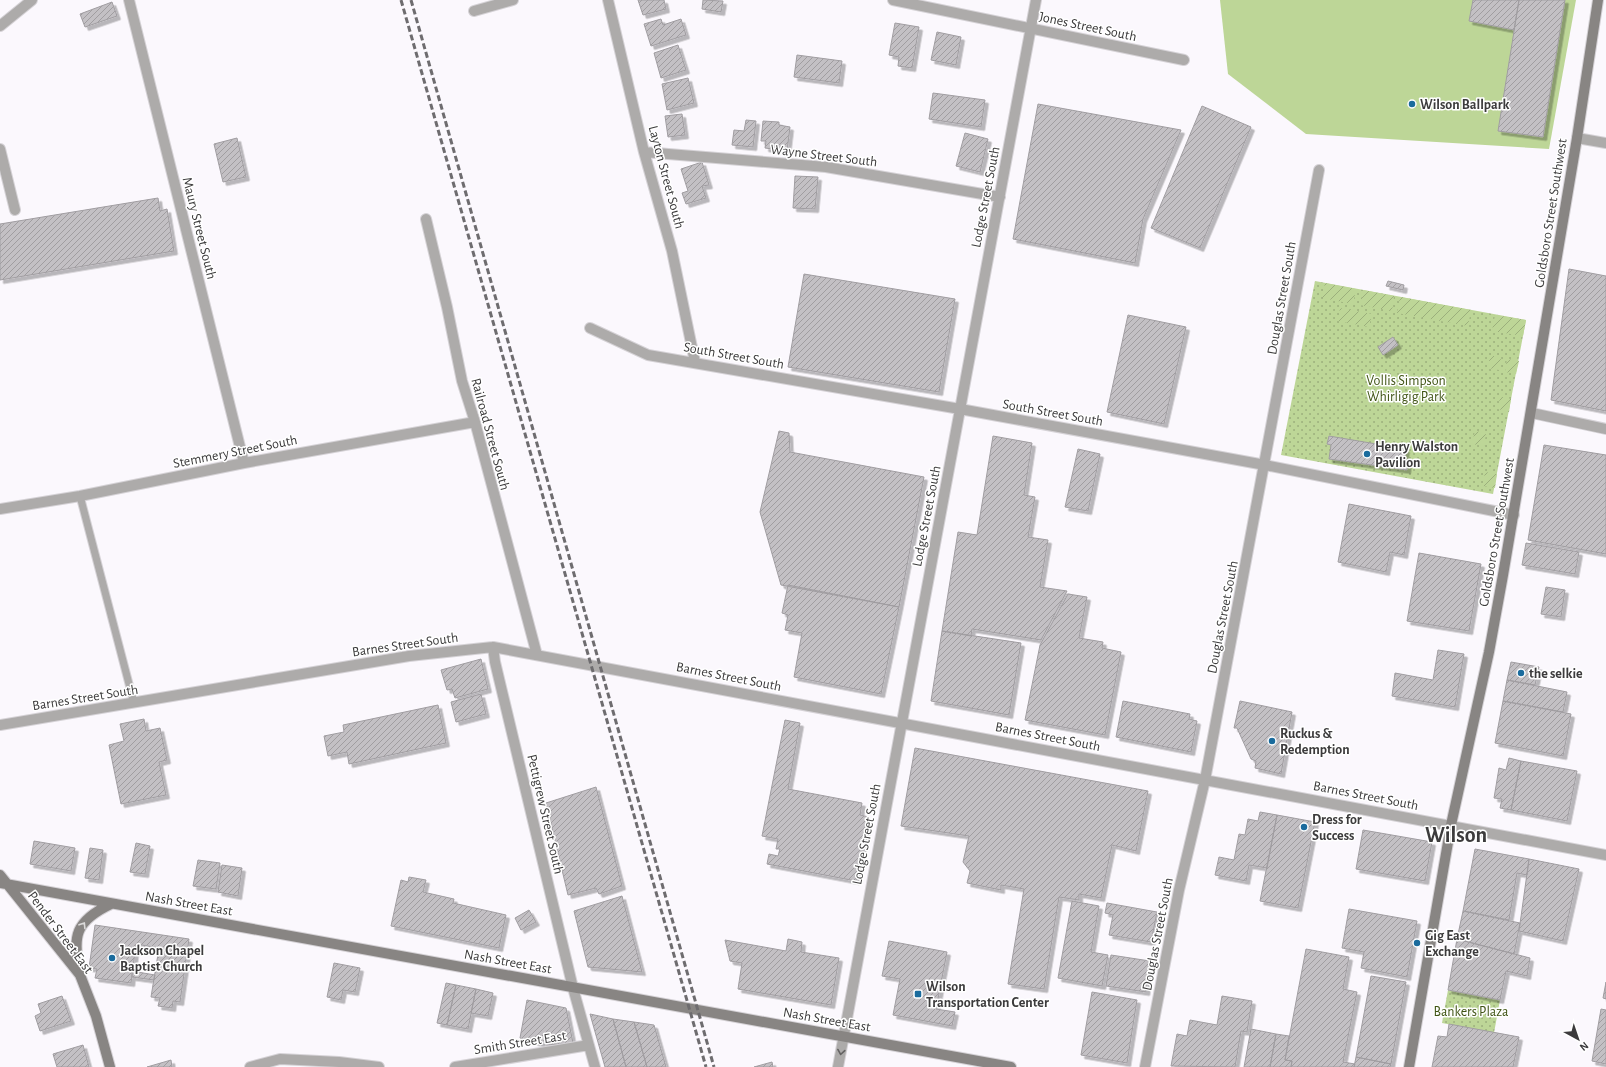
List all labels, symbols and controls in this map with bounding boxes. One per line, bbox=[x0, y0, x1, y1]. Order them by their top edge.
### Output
street label: Jones Street South bbox=[1038, 10, 1138, 44]
place label: Wilson Ballpark bbox=[1420, 98, 1510, 112]
marker: Wilson Ballpark bbox=[1407, 99, 1417, 109]
street label: Layton Street South bbox=[646, 124, 687, 230]
street label: Goldsboro Street Southwest bbox=[1532, 137, 1570, 289]
street label: Wayne Street South bbox=[770, 143, 878, 169]
street label: Lodge Street South bbox=[969, 145, 1003, 249]
street label: Maury Street South bbox=[180, 176, 218, 281]
street label: Douglas Street South bbox=[1265, 241, 1299, 356]
street label: South Street South bbox=[683, 340, 785, 372]
park label: Vollis Simpson Whirligig Park bbox=[1366, 374, 1446, 404]
street label: Railroad Street South bbox=[468, 377, 512, 492]
street label: South Street South bbox=[1002, 397, 1104, 429]
street label: Stemmery Street South bbox=[172, 433, 299, 471]
place label: Henry Walston Pavilion bbox=[1375, 440, 1458, 470]
marker: Henry Walston Pavilion bbox=[1362, 449, 1372, 459]
street label: Goldsboro Street Southwest bbox=[1477, 456, 1517, 608]
street label: Lodge Street South bbox=[910, 464, 944, 568]
street label: Douglas Street South bbox=[1205, 560, 1241, 675]
street label: Barnes Street South bbox=[351, 631, 459, 659]
street label: Barnes Street South bbox=[675, 660, 783, 694]
place label: the selkie bbox=[1529, 667, 1583, 681]
marker: the selkie bbox=[1516, 668, 1526, 678]
street label: Barnes Street South bbox=[31, 683, 139, 713]
street label: Barnes Street South bbox=[994, 720, 1102, 754]
place label: Ruckus & Redemption bbox=[1280, 727, 1350, 757]
marker: Ruckus & Redemption bbox=[1267, 736, 1277, 746]
street label: Pettigrew Street South bbox=[524, 753, 566, 875]
street label: Barnes Street South bbox=[1312, 779, 1420, 813]
street label: Lodge Street South bbox=[850, 782, 884, 886]
place label: Dress for Success bbox=[1312, 813, 1362, 843]
marker: Dress for Success bbox=[1299, 822, 1309, 832]
district label: Wilson bbox=[1425, 824, 1487, 846]
street label: Douglas Street South bbox=[1140, 877, 1176, 992]
street label: Pender Street East bbox=[25, 889, 96, 977]
street label: Nash Street East bbox=[144, 889, 234, 919]
one-way arrow bbox=[79, 922, 86, 929]
place label: Gig East Exchange bbox=[1425, 929, 1479, 959]
marker: Gig East Exchange bbox=[1412, 938, 1422, 948]
place label: Jackson Chapel Baptist Church bbox=[120, 944, 204, 974]
street label: Nash Street East bbox=[463, 947, 553, 977]
marker: Jackson Chapel Baptist Church bbox=[107, 953, 117, 963]
place label: Wilson Transportation Center bbox=[926, 980, 1049, 1010]
marker: Wilson Transportation Center bbox=[913, 989, 923, 999]
street label: Nash Street East bbox=[782, 1005, 872, 1035]
park label: Bankers Plaza bbox=[1433, 1005, 1509, 1019]
north arrow bbox=[1558, 1019, 1598, 1059]
street label: Smith Street East bbox=[473, 1029, 568, 1057]
text: N bbox=[1578, 1040, 1591, 1053]
one-way arrow bbox=[837, 1049, 845, 1055]

